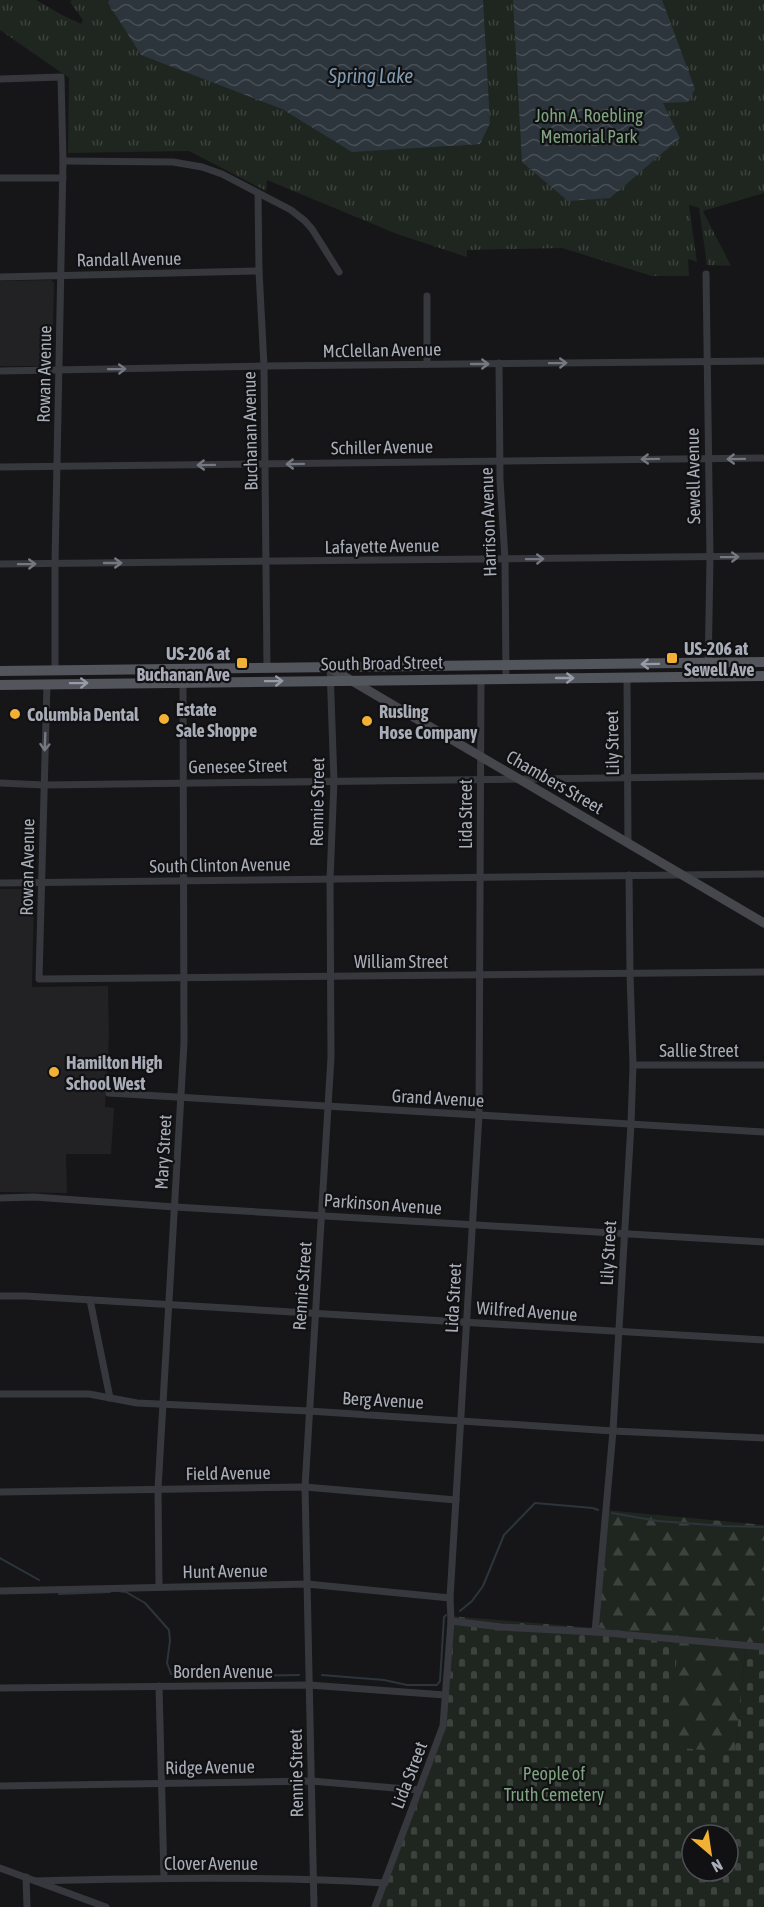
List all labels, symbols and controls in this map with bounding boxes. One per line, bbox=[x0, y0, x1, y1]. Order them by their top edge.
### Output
water label: Spring Lake bbox=[328, 64, 413, 87]
park label: John A. Roebling Memorial Park bbox=[535, 105, 643, 147]
street label: Randall Avenue bbox=[76, 248, 182, 270]
street label: Rowan Avenue bbox=[33, 325, 55, 423]
street label: McClellan Avenue bbox=[323, 338, 441, 362]
one-way arrow bbox=[547, 357, 567, 369]
one-way arrow bbox=[469, 358, 489, 370]
one-way arrow bbox=[106, 364, 126, 375]
street label: Buchanan Avenue bbox=[238, 371, 262, 491]
street label: Sewell Avenue bbox=[682, 428, 704, 524]
street label: Schiller Avenue bbox=[331, 436, 433, 458]
one-way arrow bbox=[640, 453, 660, 465]
one-way arrow bbox=[727, 453, 747, 465]
one-way arrow bbox=[285, 458, 305, 469]
one-way arrow bbox=[197, 459, 217, 470]
street label: Harrison Avenue bbox=[476, 467, 500, 577]
street label: Lafayette Avenue bbox=[324, 535, 440, 557]
one-way arrow bbox=[720, 551, 740, 563]
one-way arrow bbox=[525, 553, 545, 565]
one-way arrow bbox=[103, 557, 123, 569]
one-way arrow bbox=[17, 558, 37, 570]
place label: US-206 at Sewell Ave bbox=[684, 638, 755, 680]
place label: US-206 at Buchanan Ave bbox=[136, 643, 231, 685]
street label: South Broad Street bbox=[321, 651, 443, 675]
marker: US-206 at Sewell Ave bbox=[665, 651, 679, 665]
marker: US-206 at Buchanan Ave bbox=[235, 656, 249, 670]
one-way arrow bbox=[640, 658, 660, 670]
one-way arrow bbox=[554, 672, 574, 684]
one-way arrow bbox=[264, 675, 284, 687]
one-way arrow bbox=[69, 678, 89, 689]
place label: Estate Sale Shoppe bbox=[176, 699, 257, 741]
place label: Rusling Hose Company bbox=[379, 701, 478, 743]
place label: Columbia Dental bbox=[27, 704, 139, 725]
marker: Columbia Dental bbox=[8, 707, 22, 721]
street label: Lily Street bbox=[601, 710, 623, 776]
marker: Estate Sale Shoppe bbox=[157, 712, 171, 726]
marker: Rusling Hose Company bbox=[360, 714, 374, 728]
one-way arrow bbox=[40, 732, 51, 752]
street label: Chambers Street bbox=[503, 746, 607, 818]
street label: Genesee Street bbox=[188, 755, 288, 777]
street label: Rennie Street bbox=[306, 757, 328, 847]
street label: Lida Street bbox=[455, 779, 476, 849]
street label: Rowan Avenue bbox=[16, 818, 38, 916]
street label: South Clinton Avenue bbox=[149, 853, 291, 877]
street label: William Street bbox=[354, 951, 448, 972]
street label: Sallie Street bbox=[659, 1040, 739, 1061]
place label: Hamilton High School West bbox=[66, 1052, 163, 1094]
marker: Hamilton High School West bbox=[47, 1065, 61, 1079]
street label: Grand Avenue bbox=[391, 1085, 485, 1111]
street label: Mary Street bbox=[151, 1114, 175, 1190]
street label: Parkinson Avenue bbox=[323, 1189, 443, 1219]
street label: Lily Street bbox=[596, 1220, 620, 1286]
street label: Rennie Street bbox=[288, 1241, 316, 1331]
street label: Lida Street bbox=[441, 1263, 465, 1333]
street label: Wilfred Avenue bbox=[476, 1297, 578, 1325]
street label: Berg Avenue bbox=[342, 1387, 424, 1413]
street label: Field Avenue bbox=[185, 1462, 271, 1484]
street label: Hunt Avenue bbox=[182, 1560, 268, 1582]
street label: Borden Avenue bbox=[173, 1661, 273, 1682]
street label: Rennie Street bbox=[285, 1728, 307, 1818]
street label: Lida Street bbox=[387, 1739, 431, 1811]
street label: Ridge Avenue bbox=[165, 1756, 255, 1778]
park label: People of Truth Cemetery bbox=[504, 1763, 604, 1805]
north arrow bbox=[680, 1823, 740, 1883]
street label: Clover Avenue bbox=[164, 1853, 258, 1874]
text: N bbox=[709, 1856, 726, 1876]

